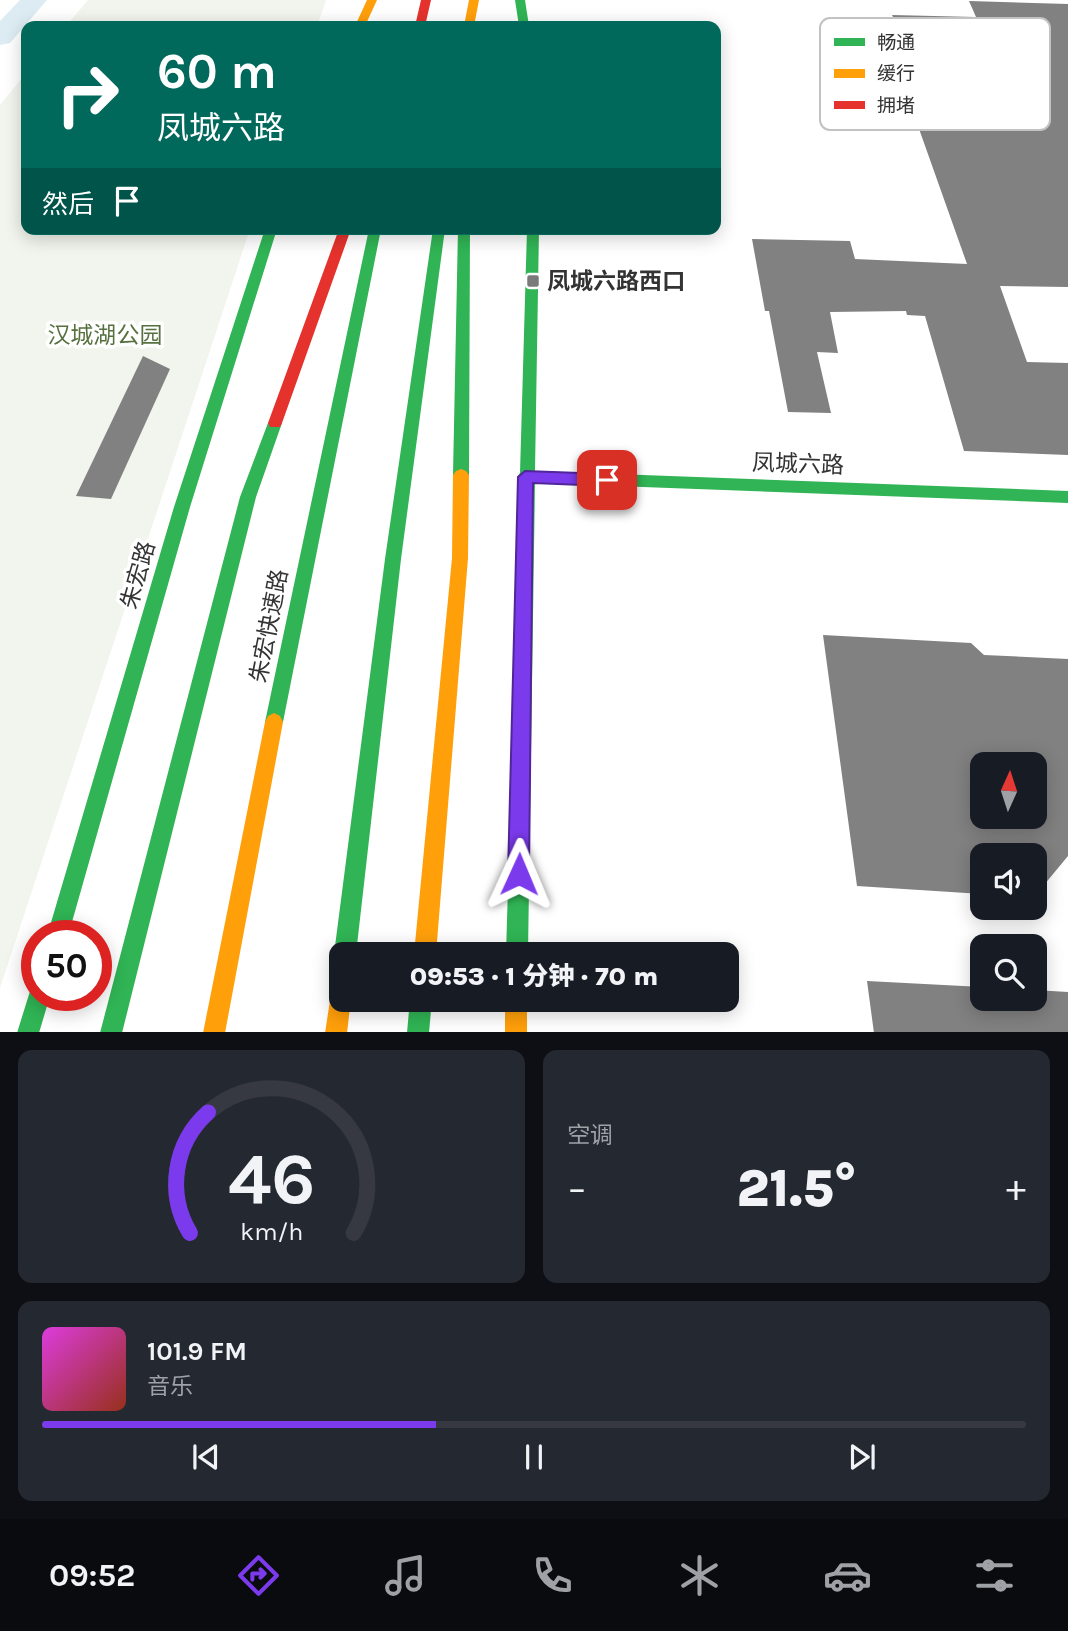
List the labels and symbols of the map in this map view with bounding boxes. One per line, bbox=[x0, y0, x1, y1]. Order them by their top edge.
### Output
legend bbox=[820, 18, 1050, 130]
text: 畅通 bbox=[877, 32, 915, 54]
text: 缓行 bbox=[877, 63, 915, 85]
text: 拥堵 bbox=[877, 95, 915, 117]
place label: 凤城六路西口 bbox=[547, 268, 685, 295]
marker: 凤城六路西口 bbox=[525, 273, 541, 289]
park label: 汉城湖公园 bbox=[48, 322, 163, 349]
street label: 凤城六路 bbox=[752, 449, 844, 479]
pin bbox=[577, 450, 637, 510]
street label: 朱宏路 bbox=[116, 538, 160, 612]
street label: 朱宏快速路 bbox=[245, 567, 293, 685]
north arrow bbox=[970, 752, 1046, 830]
position arrow bbox=[482, 837, 556, 911]
speed limit sign: 50 bbox=[21, 920, 112, 1011]

